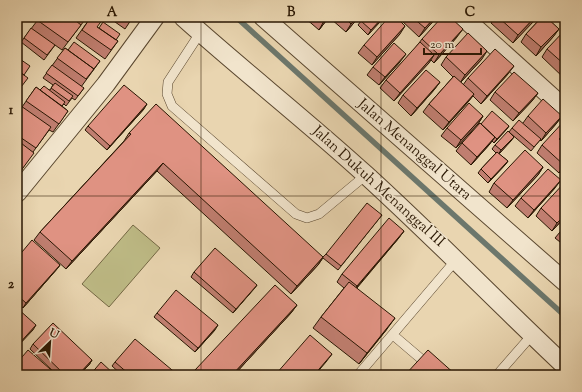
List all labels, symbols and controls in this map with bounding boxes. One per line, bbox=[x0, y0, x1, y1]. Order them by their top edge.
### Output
text: A bbox=[107, 4, 118, 22]
text: B bbox=[287, 4, 296, 22]
text: C bbox=[465, 4, 475, 22]
scale bar bbox=[424, 30, 481, 56]
text: 20 m bbox=[430, 36, 455, 54]
street label: Jalan Menanggal Utara bbox=[352, 94, 476, 206]
text: 1 bbox=[9, 102, 14, 120]
street label: Jalan Dukuh Menanggal III bbox=[306, 121, 449, 252]
text: 2 bbox=[8, 276, 15, 294]
north arrow bbox=[30, 322, 70, 362]
text: U bbox=[45, 324, 61, 343]

